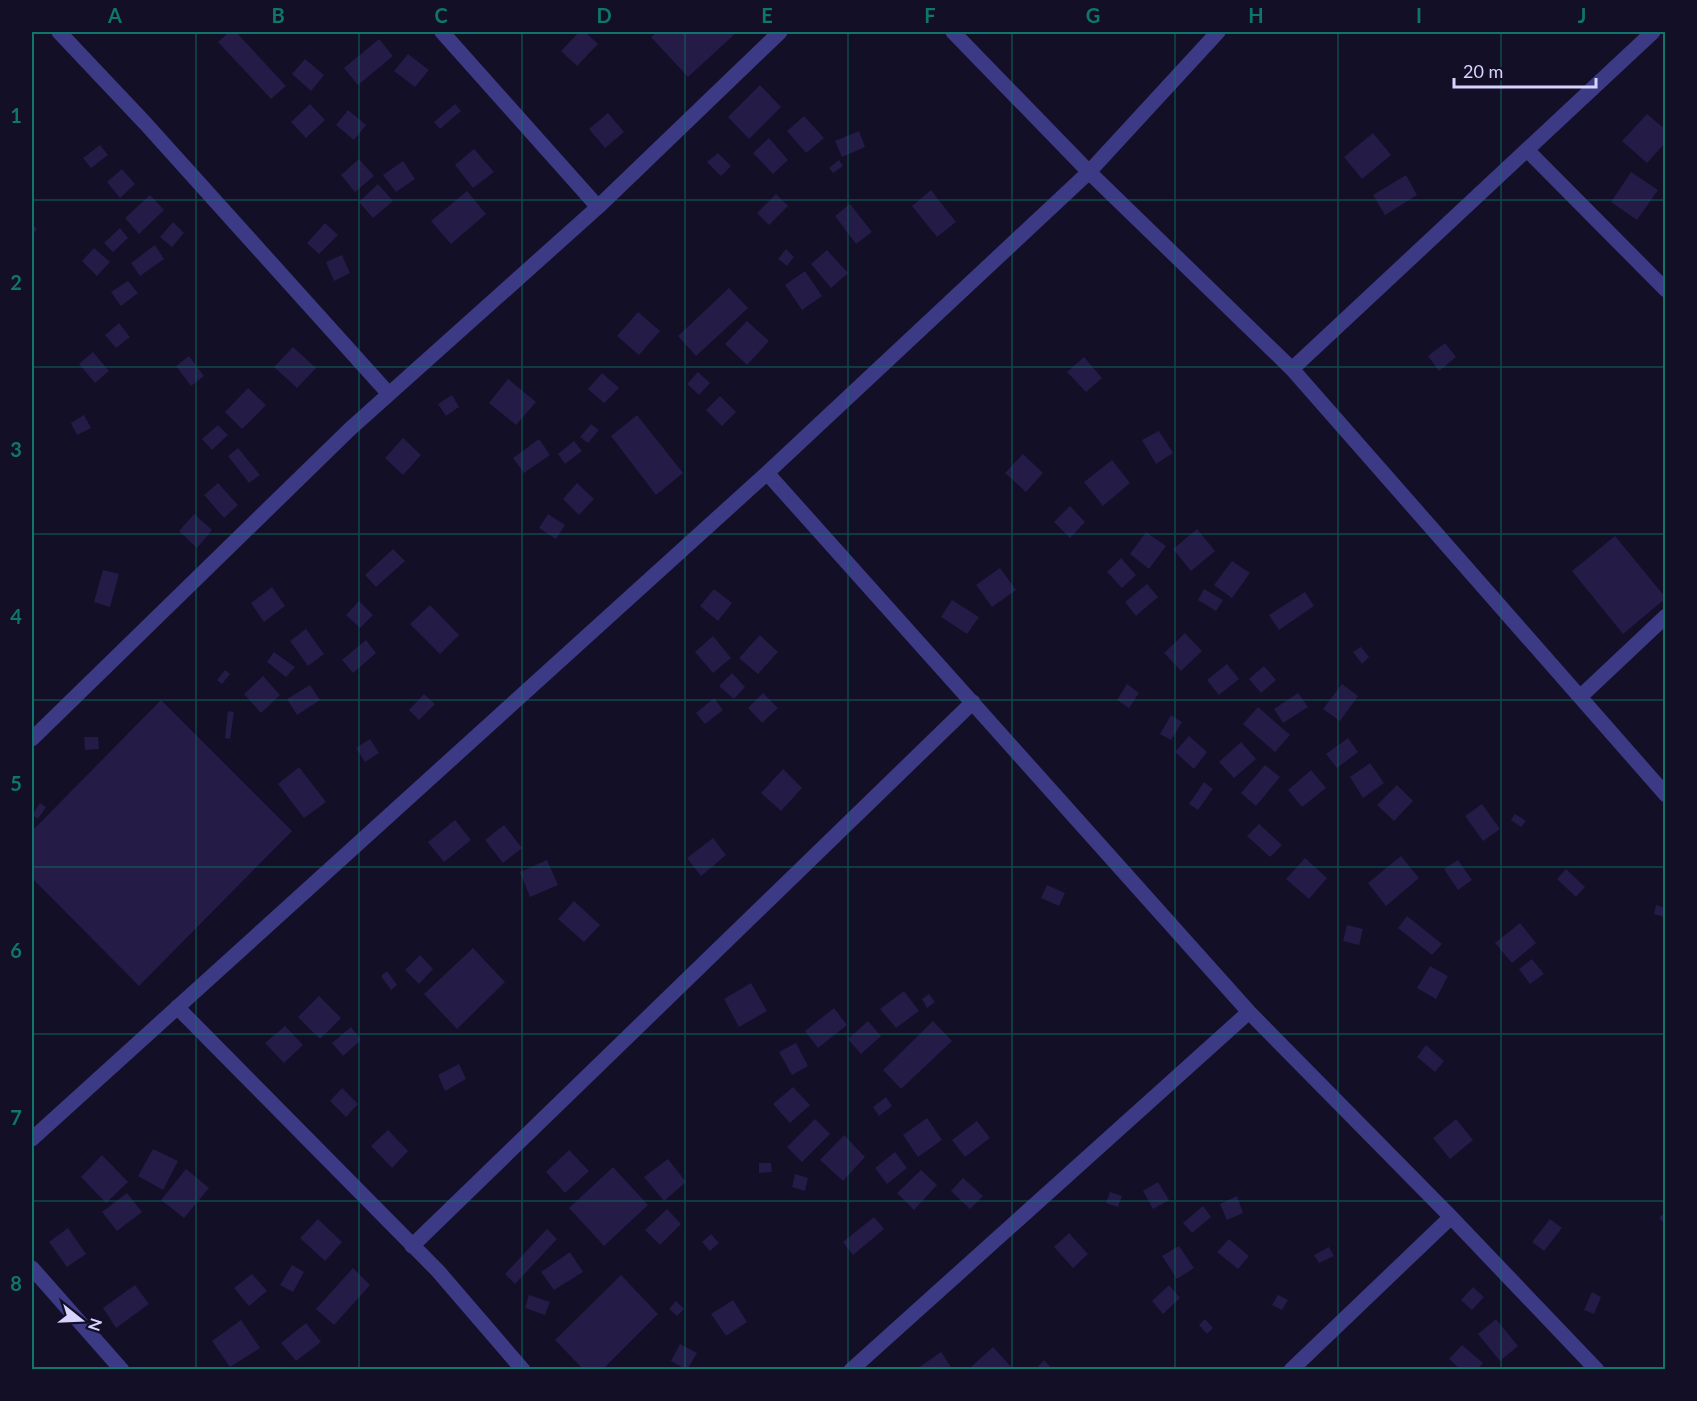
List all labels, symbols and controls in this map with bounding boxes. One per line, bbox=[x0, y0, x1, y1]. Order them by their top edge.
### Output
text: A bbox=[107, 3, 122, 27]
text: B bbox=[271, 3, 285, 27]
text: C bbox=[434, 3, 448, 27]
text: D bbox=[596, 3, 612, 27]
text: E bbox=[761, 3, 773, 27]
text: F bbox=[924, 3, 936, 27]
text: G bbox=[1086, 3, 1100, 27]
text: H bbox=[1248, 3, 1264, 27]
text: I bbox=[1416, 3, 1422, 27]
text: J bbox=[1578, 3, 1586, 27]
scale bar bbox=[1454, 51, 1596, 89]
text: 20 m bbox=[1463, 60, 1503, 82]
text: 1 bbox=[10, 103, 22, 127]
text: 2 bbox=[10, 270, 22, 294]
text: 3 bbox=[10, 437, 22, 461]
text: 4 bbox=[10, 604, 22, 628]
text: 5 bbox=[10, 771, 22, 795]
text: 6 bbox=[10, 938, 22, 962]
text: 7 bbox=[10, 1105, 22, 1129]
text: 8 bbox=[10, 1271, 22, 1295]
north arrow bbox=[51, 1290, 111, 1350]
text: N bbox=[85, 1316, 107, 1334]

